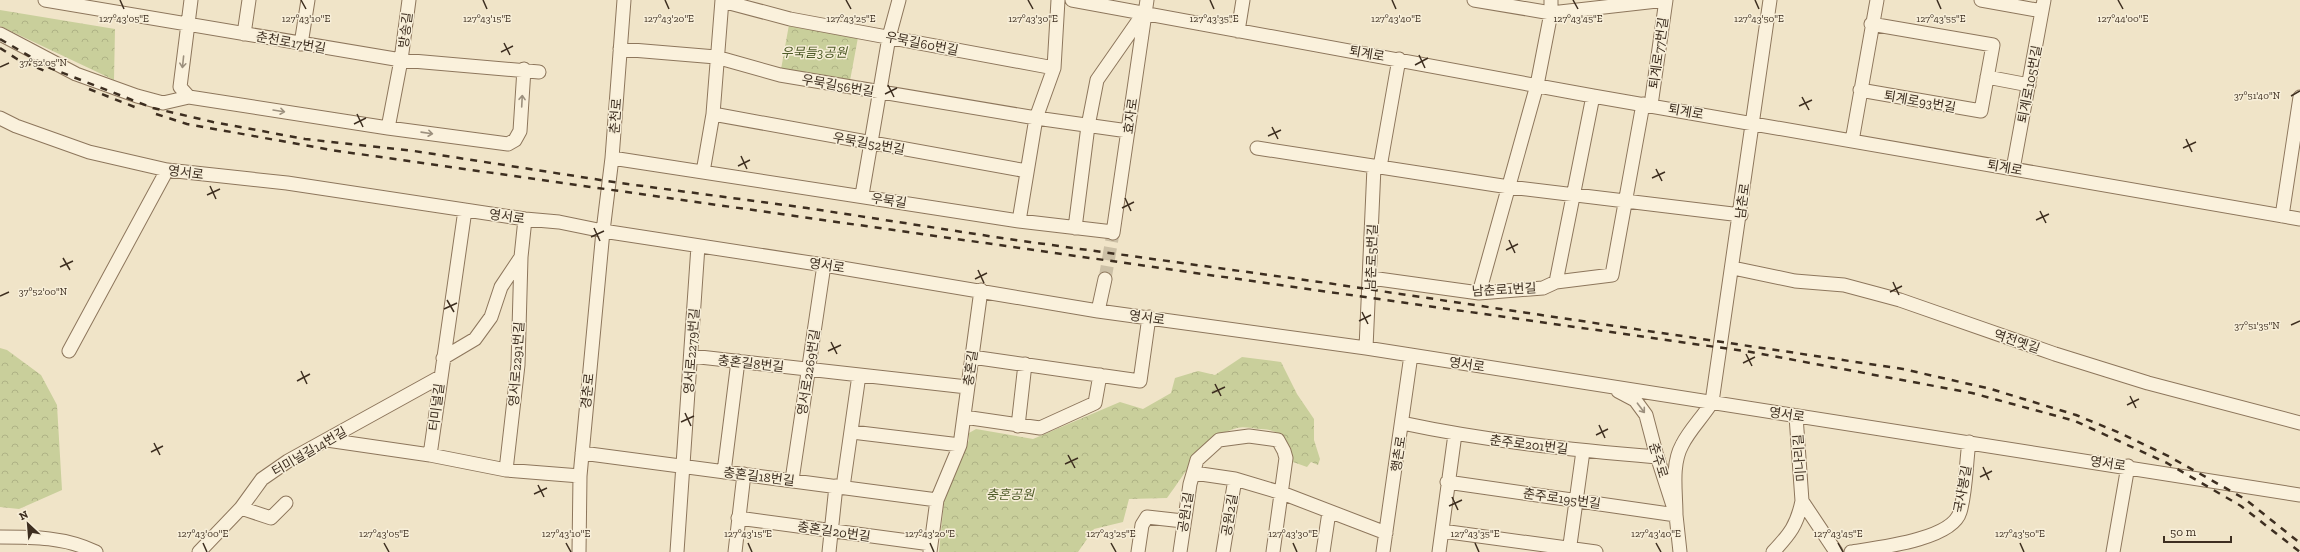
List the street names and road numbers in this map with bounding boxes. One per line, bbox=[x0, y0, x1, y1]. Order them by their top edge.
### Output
street label: 방송길 bbox=[396, 11, 415, 49]
street label: 퇴계로77번길 bbox=[1646, 16, 1671, 90]
street label: 춘천로17번길 bbox=[255, 29, 327, 56]
street label: 우묵길60번길 bbox=[884, 29, 960, 58]
street label: 퇴계로 bbox=[1348, 43, 1386, 64]
street label: 퇴계로105번길 bbox=[2015, 44, 2044, 124]
street label: 우묵길56번길 bbox=[800, 72, 875, 99]
street label: 퇴계로93번길 bbox=[1883, 88, 1957, 115]
street label: 효자로 bbox=[1121, 97, 1140, 135]
street label: 춘천로 bbox=[607, 98, 624, 134]
street label: 퇴계로 bbox=[1667, 101, 1705, 122]
street label: 우묵길52번길 bbox=[832, 130, 906, 157]
street label: 퇴계로 bbox=[1986, 157, 2024, 178]
street label: 영서로 bbox=[167, 163, 205, 182]
street label: 남춘로 bbox=[1733, 182, 1752, 220]
street label: 우묵길 bbox=[870, 190, 908, 211]
street label: 영서로 bbox=[488, 207, 526, 226]
street label: 남춘로5번길 bbox=[1363, 224, 1380, 290]
street label: 영서로 bbox=[808, 255, 846, 276]
street label: 남춘로1번길 bbox=[1471, 280, 1537, 299]
street label: 영서로2279번길 bbox=[681, 308, 702, 395]
street label: 영서로 bbox=[1128, 308, 1166, 327]
street label: 영서로2291번길 bbox=[506, 321, 527, 407]
street label: 역전옛길 bbox=[1992, 327, 2042, 356]
street label: 영서로2269번길 bbox=[794, 328, 823, 416]
street label: 충혼길 bbox=[961, 349, 980, 387]
street label: 충혼길8번길 bbox=[717, 353, 785, 374]
street label: 영서로 bbox=[1448, 354, 1486, 375]
street label: 경춘로 bbox=[578, 372, 597, 410]
street label: 터미널길 bbox=[426, 382, 447, 432]
street label: 영서로 bbox=[1768, 404, 1806, 425]
street label: 터미널길14번길 bbox=[269, 424, 349, 479]
street label: 춘주로201번길 bbox=[1489, 432, 1569, 457]
street label: 미나리길 bbox=[1790, 434, 1809, 482]
street label: 행촌로 bbox=[1388, 435, 1409, 473]
street label: 춘주로 bbox=[1646, 441, 1671, 480]
street label: 영서로 bbox=[2089, 453, 2127, 474]
street label: 국사봉길 bbox=[1951, 464, 1974, 514]
street label: 충혼길18번길 bbox=[722, 465, 795, 488]
street label: 춘주로195번길 bbox=[1522, 486, 1602, 511]
street label: 공원1길 bbox=[1175, 491, 1196, 533]
street label: 공원2길 bbox=[1219, 493, 1240, 537]
street label: 충혼길20번길 bbox=[796, 519, 872, 544]

